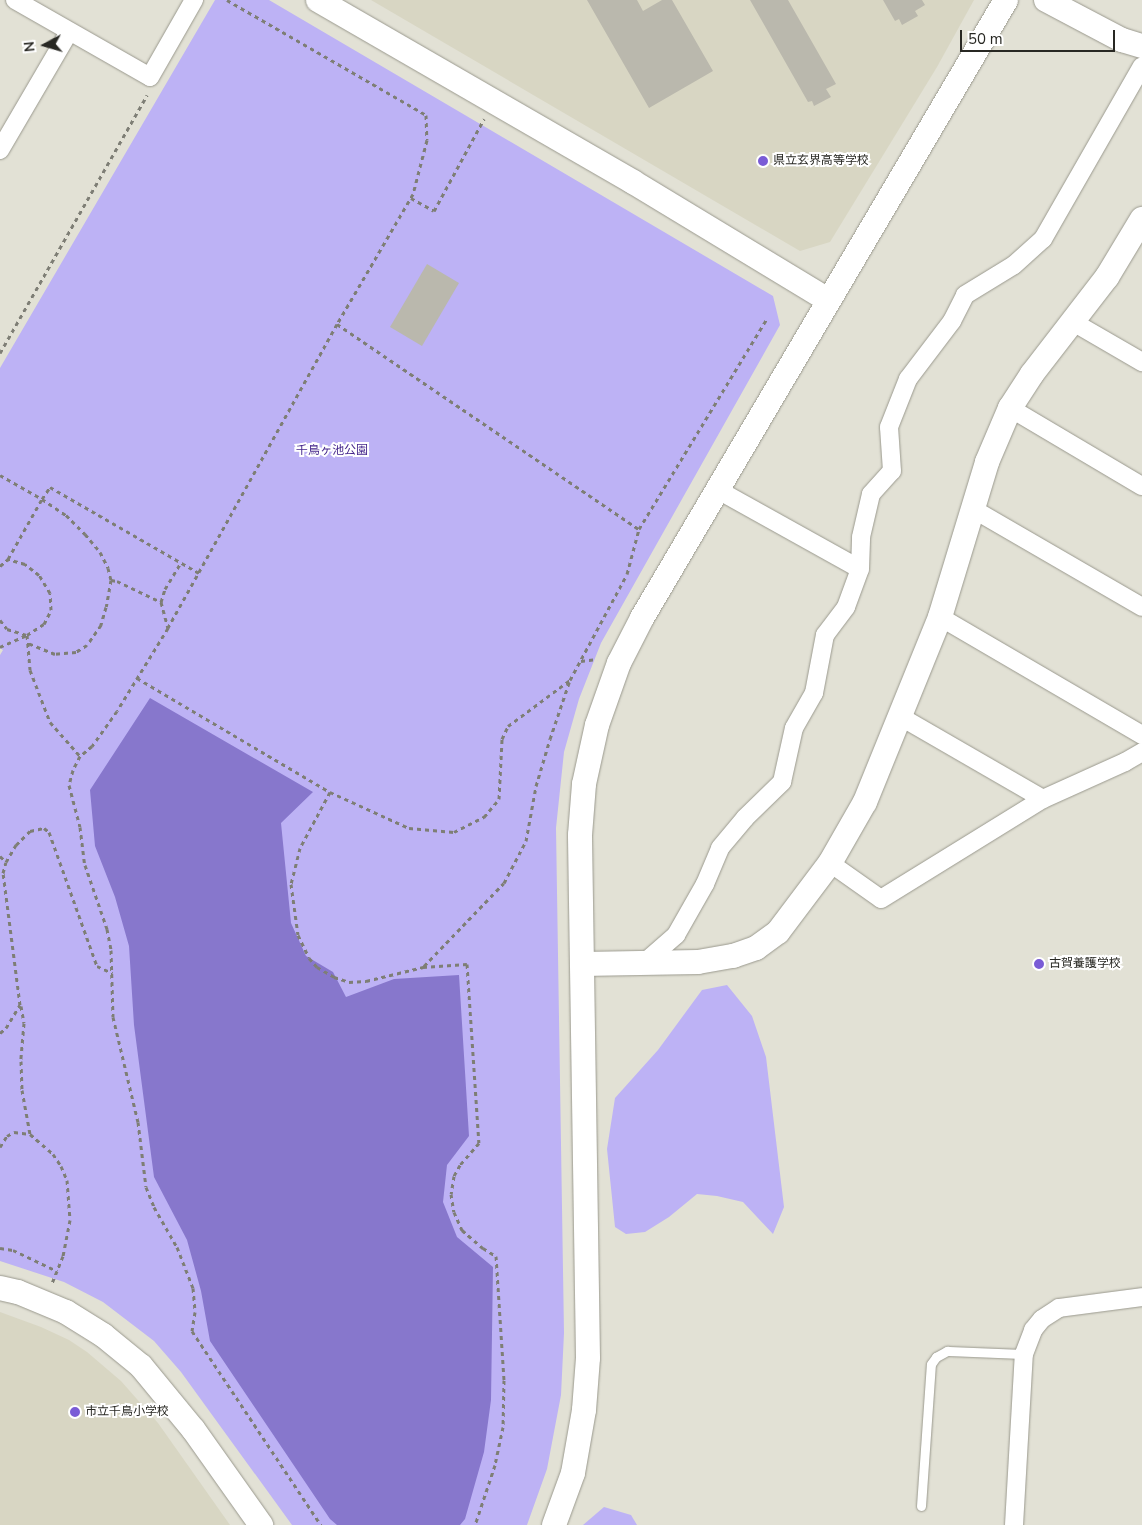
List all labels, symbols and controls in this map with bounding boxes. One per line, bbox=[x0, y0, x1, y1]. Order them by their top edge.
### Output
north arrow bbox=[20, 20, 70, 70]
scale bar bbox=[962, 20, 1117, 52]
text: 50 m bbox=[968, 29, 1003, 49]
text: N bbox=[20, 40, 40, 53]
place label: 県立玄界高等学校 bbox=[773, 154, 869, 168]
marker: 県立玄界高等学校 bbox=[757, 155, 769, 167]
park label: 千鳥ヶ池公園 bbox=[296, 444, 368, 458]
place label: 古賀養護学校 bbox=[1049, 957, 1121, 971]
marker: 古賀養護学校 bbox=[1033, 958, 1045, 970]
place label: 市立千鳥小学校 bbox=[85, 1405, 169, 1419]
marker: 市立千鳥小学校 bbox=[69, 1406, 81, 1418]

